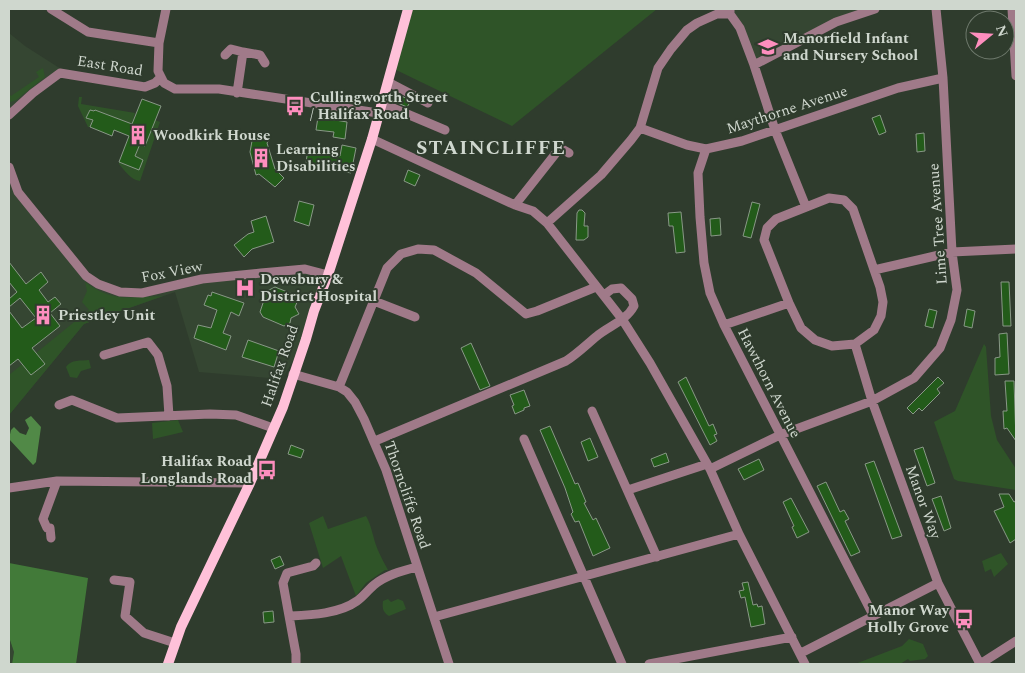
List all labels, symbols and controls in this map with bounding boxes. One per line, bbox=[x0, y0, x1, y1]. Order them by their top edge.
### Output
north arrow bbox=[965, 10, 1015, 60]
text: N bbox=[990, 22, 1014, 40]
place label: Manorfield Infant and Nursery School bbox=[783, 27, 918, 67]
school or university icon: Manorfield Infant and Nursery School bbox=[757, 36, 779, 58]
street label: East Road bbox=[75, 49, 145, 83]
street label: Maythorne Avenue bbox=[723, 80, 851, 140]
place label: Cullingworth Street / Halifax Road bbox=[310, 86, 448, 126]
bus stop icon: Cullingworth Street / Halifax Road bbox=[284, 95, 306, 117]
building icon: Woodkirk House bbox=[127, 124, 149, 146]
place label: Woodkirk House bbox=[153, 124, 270, 147]
district label: STAINCLIFFE bbox=[416, 133, 566, 163]
place label: Learning Disabilities bbox=[276, 138, 356, 178]
building icon: Learning Disabilities bbox=[250, 147, 272, 169]
street label: Lime Tree Avenue bbox=[922, 163, 954, 285]
street label: Fox View bbox=[139, 255, 205, 289]
place label: Dewsbury & District Hospital bbox=[260, 268, 377, 308]
hospital icon: Dewsbury & District Hospital bbox=[234, 277, 256, 299]
building icon: Priestley Unit bbox=[32, 304, 54, 326]
place label: Priestley Unit bbox=[58, 304, 155, 327]
street label: Halifax Road bbox=[255, 322, 305, 410]
street label: Hawthorn Avenue bbox=[731, 324, 807, 442]
street label: Thorncliffe Road bbox=[378, 438, 436, 552]
place label: Halifax Road Longlands Road bbox=[140, 450, 252, 490]
bus stop icon: Halifax Road Longlands Road bbox=[256, 459, 278, 481]
street label: Manor Way bbox=[899, 462, 947, 543]
place label: Manor Way Holly Grove bbox=[867, 599, 950, 639]
bus stop icon: Manor Way Holly Grove bbox=[953, 608, 975, 630]

